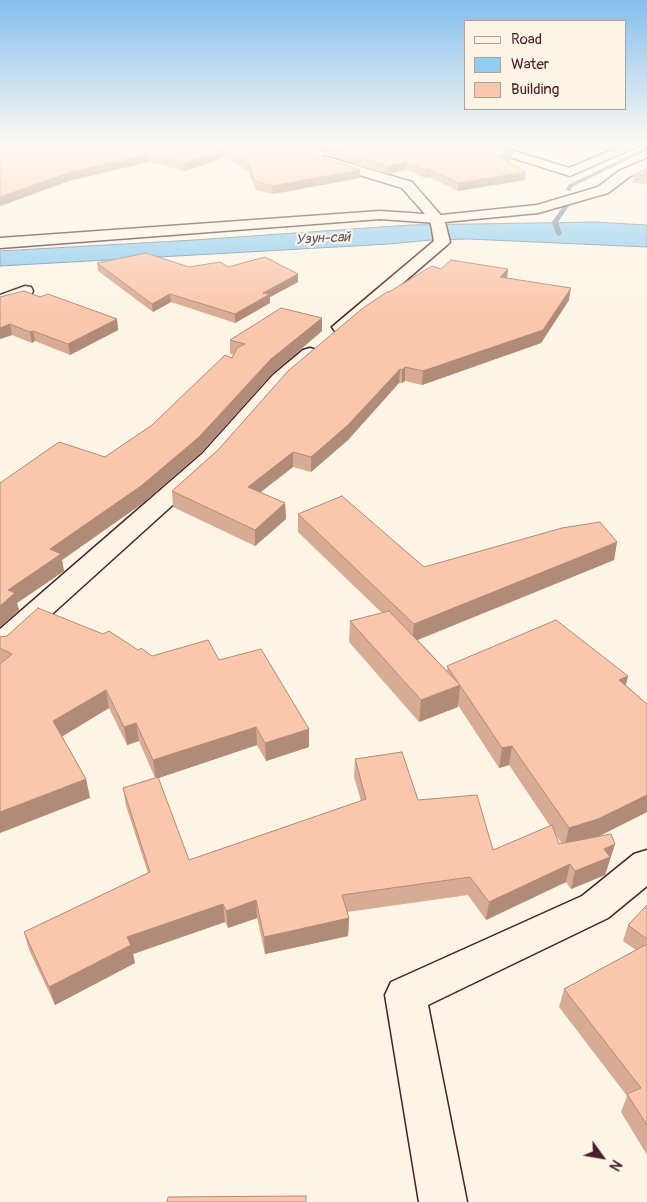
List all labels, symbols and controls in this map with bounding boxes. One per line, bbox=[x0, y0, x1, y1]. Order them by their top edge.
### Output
legend bbox=[464, 20, 627, 110]
text: Road bbox=[511, 30, 542, 49]
text: Water bbox=[511, 55, 549, 74]
text: Building bbox=[511, 80, 559, 99]
water label: Узун-сай bbox=[295, 229, 351, 249]
north arrow bbox=[577, 1132, 627, 1182]
text: N bbox=[605, 1157, 625, 1174]

